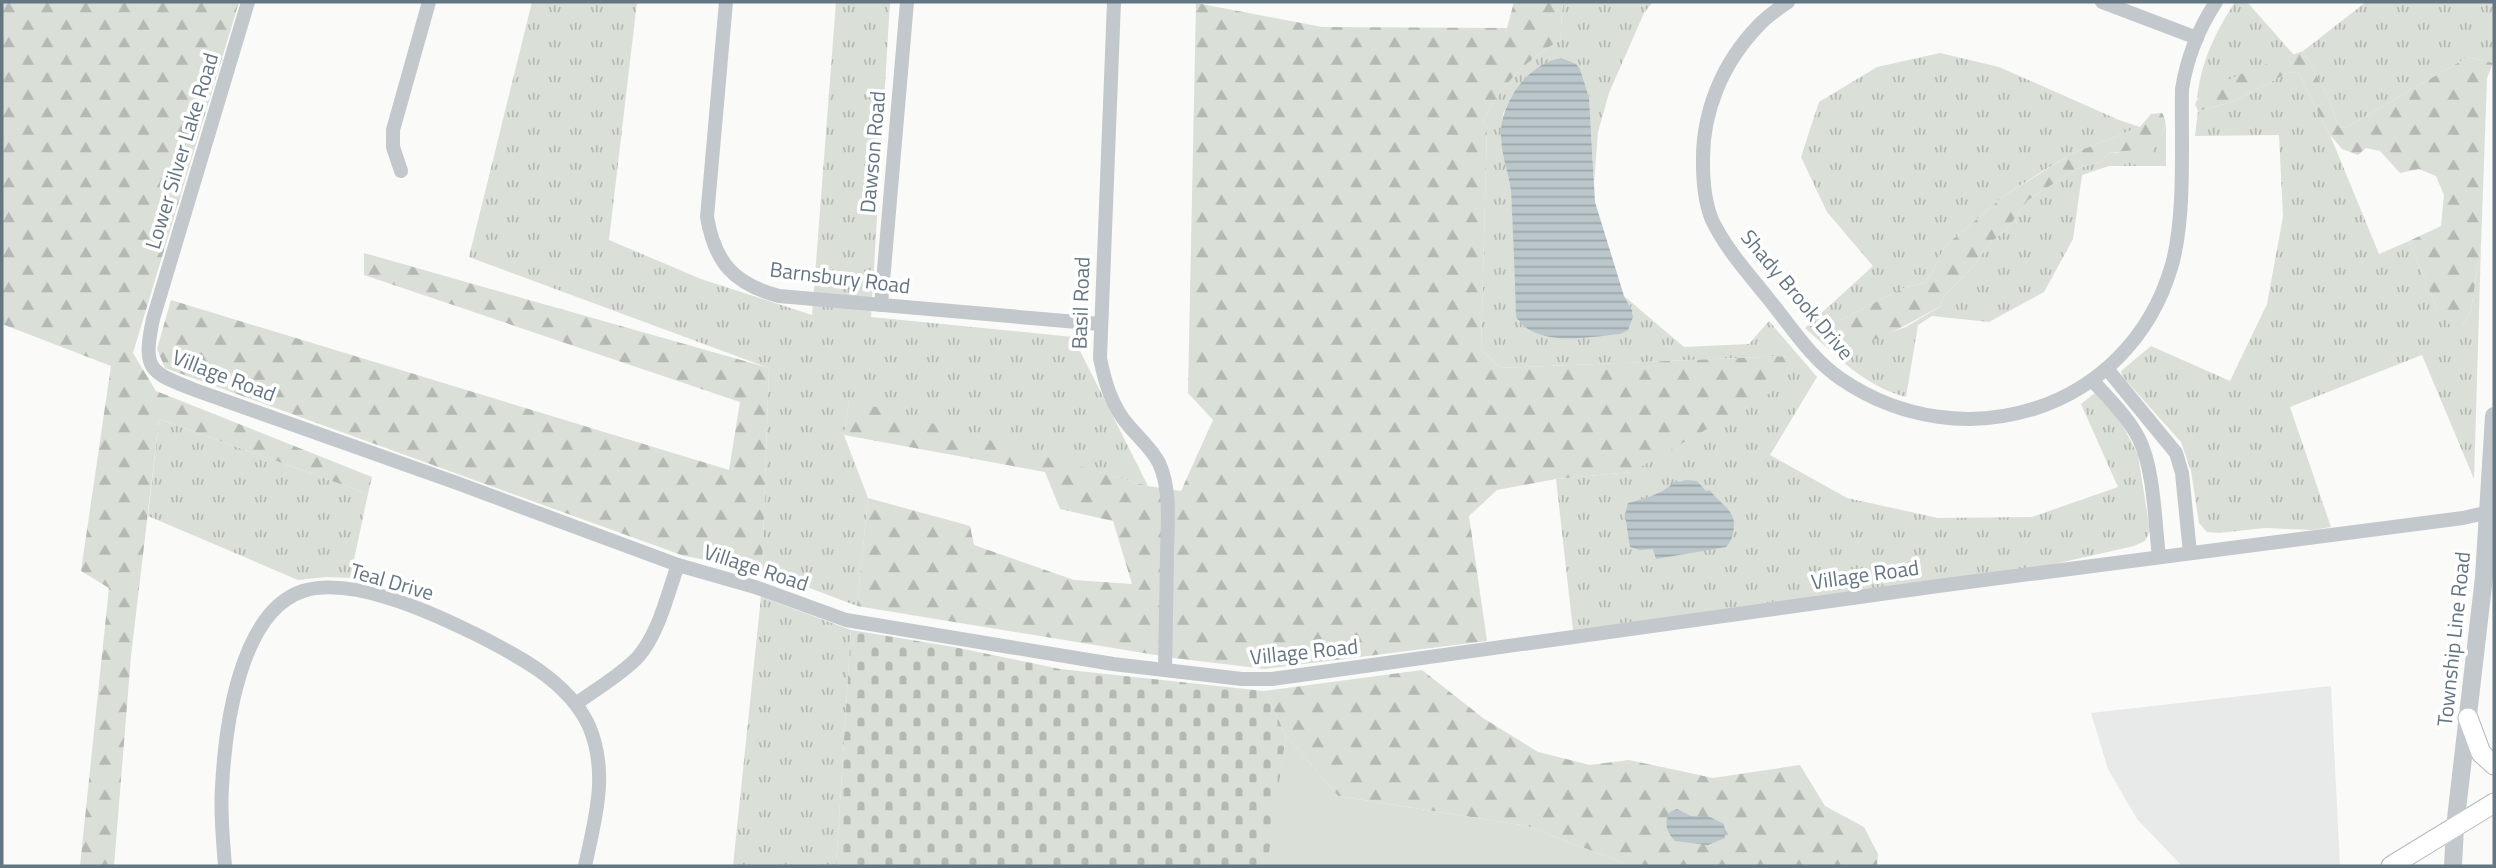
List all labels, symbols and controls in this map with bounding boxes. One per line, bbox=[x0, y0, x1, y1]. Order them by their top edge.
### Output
street label: Lower Silver Lake Road bbox=[136, 49, 226, 253]
street label: Dawson Road bbox=[851, 90, 893, 214]
street label: Shady Brook Drive bbox=[1733, 222, 1862, 367]
street label: Barnsbury Road bbox=[768, 253, 912, 302]
street label: Basil Road bbox=[1062, 256, 1098, 350]
street label: Village Road bbox=[168, 341, 281, 409]
street label: Village Road bbox=[700, 535, 813, 599]
street label: Township Line Road bbox=[2428, 550, 2478, 728]
street label: Village Road bbox=[1809, 551, 1921, 597]
street label: Teal Drive bbox=[347, 554, 438, 608]
street label: Village Road bbox=[1248, 629, 1360, 673]

